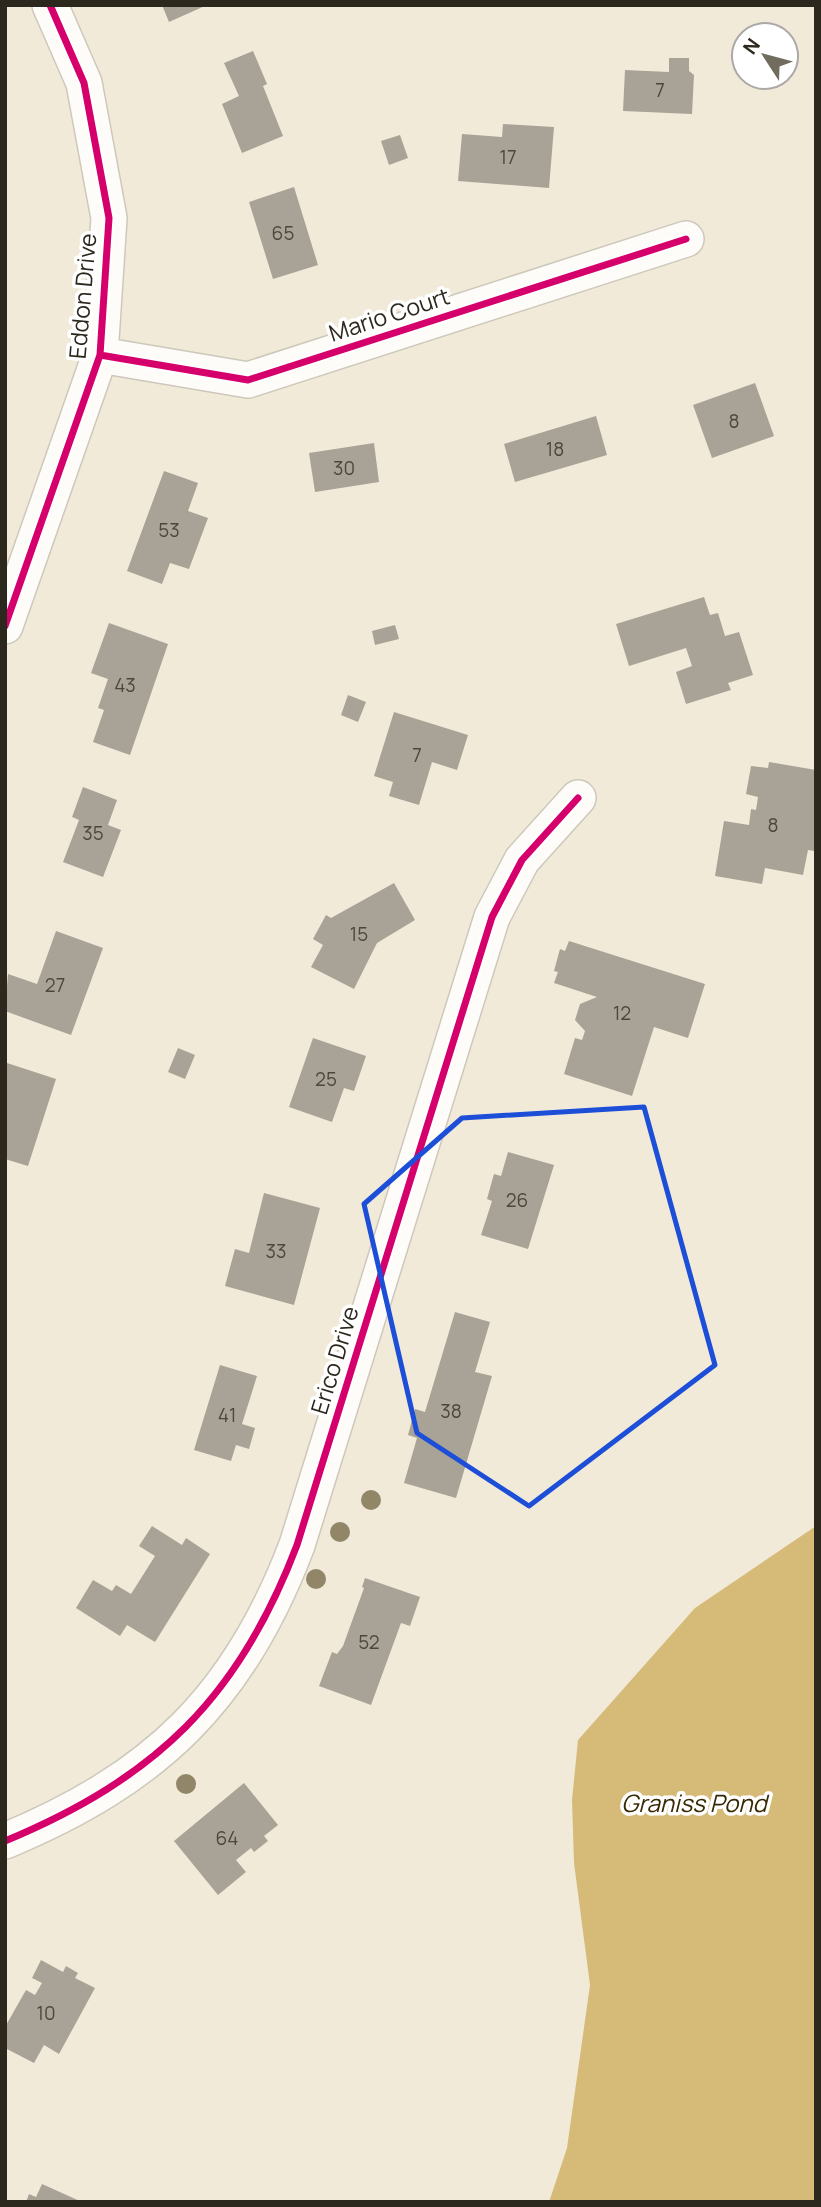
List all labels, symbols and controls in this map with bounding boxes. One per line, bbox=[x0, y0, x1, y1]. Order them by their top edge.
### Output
north arrow bbox=[730, 21, 800, 91]
text: N bbox=[737, 33, 766, 59]
house number: 7 bbox=[655, 77, 665, 103]
house number: 17 bbox=[500, 144, 516, 170]
house number: 65 bbox=[272, 220, 294, 246]
street label: Eddon Drive bbox=[61, 232, 103, 360]
street label: Mario Court bbox=[325, 279, 453, 349]
house number: 8 bbox=[728, 408, 740, 434]
house number: 18 bbox=[546, 436, 564, 462]
house number: 30 bbox=[333, 455, 355, 481]
house number: 53 bbox=[158, 517, 180, 543]
house number: 43 bbox=[114, 672, 136, 698]
house number: 7 bbox=[412, 742, 422, 768]
house number: 8 bbox=[767, 812, 779, 838]
house number: 35 bbox=[82, 820, 104, 846]
house number: 15 bbox=[350, 921, 368, 947]
house number: 27 bbox=[45, 972, 65, 998]
house number: 12 bbox=[613, 1000, 631, 1026]
house number: 25 bbox=[315, 1066, 337, 1092]
house number: 26 bbox=[506, 1187, 528, 1213]
house number: 33 bbox=[265, 1238, 287, 1264]
street label: Erico Drive bbox=[302, 1302, 366, 1418]
house number: 38 bbox=[440, 1398, 462, 1424]
house number: 41 bbox=[218, 1402, 236, 1428]
house number: 52 bbox=[358, 1629, 380, 1655]
water label: Graniss Pond bbox=[621, 1786, 769, 1819]
house number: 64 bbox=[216, 1825, 239, 1851]
house number: 10 bbox=[36, 2000, 56, 2026]

